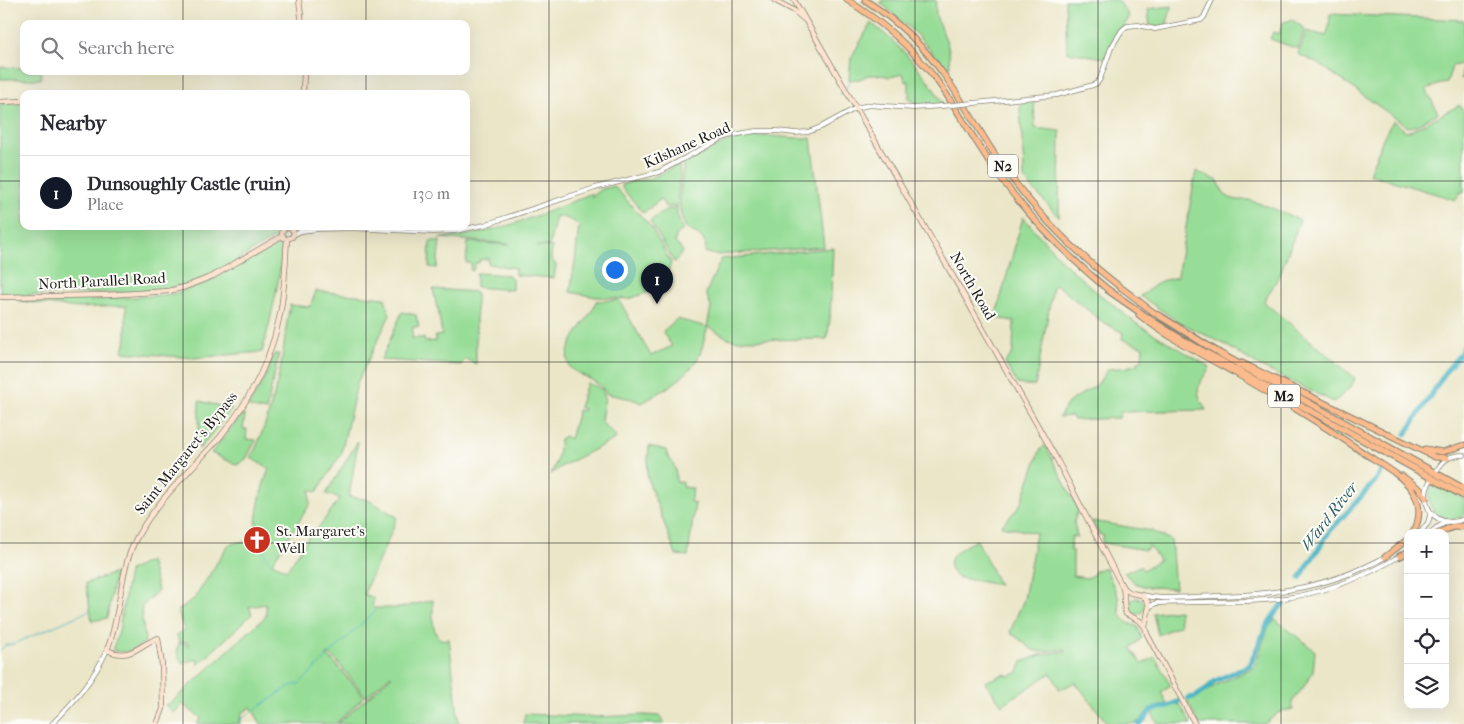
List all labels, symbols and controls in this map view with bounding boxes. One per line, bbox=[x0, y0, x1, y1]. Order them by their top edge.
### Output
search box bbox=[20, 20, 470, 75]
icon: search bbox=[38, 34, 66, 62]
text: Search here bbox=[78, 37, 174, 59]
text: Nearby bbox=[40, 111, 106, 135]
street label: Kilshane Road bbox=[641, 118, 734, 172]
road number: N2 bbox=[988, 154, 1018, 178]
text: Dunsoughly Castle (ruin) bbox=[87, 173, 290, 195]
text: 1 bbox=[53, 184, 59, 203]
text: 130 m bbox=[412, 184, 450, 203]
text: Place bbox=[87, 195, 123, 214]
street label: North Road bbox=[946, 249, 1000, 324]
your location bbox=[602, 257, 628, 283]
pin: 1 bbox=[641, 263, 673, 304]
street label: North Parallel Road bbox=[38, 269, 167, 293]
road number: M2 bbox=[1268, 384, 1300, 408]
street label: Saint Margaret's Bypass bbox=[131, 388, 241, 518]
water label: Ward River bbox=[1297, 477, 1363, 554]
place label: St. Margaret's Well bbox=[275, 522, 365, 557]
church icon: St. Margaret's Well bbox=[242, 525, 272, 555]
map controls bbox=[1404, 529, 1449, 709]
button: + bbox=[1404, 529, 1449, 574]
button: − bbox=[1404, 574, 1449, 619]
button: locate bbox=[1404, 619, 1449, 664]
button: layers bbox=[1404, 664, 1449, 709]

